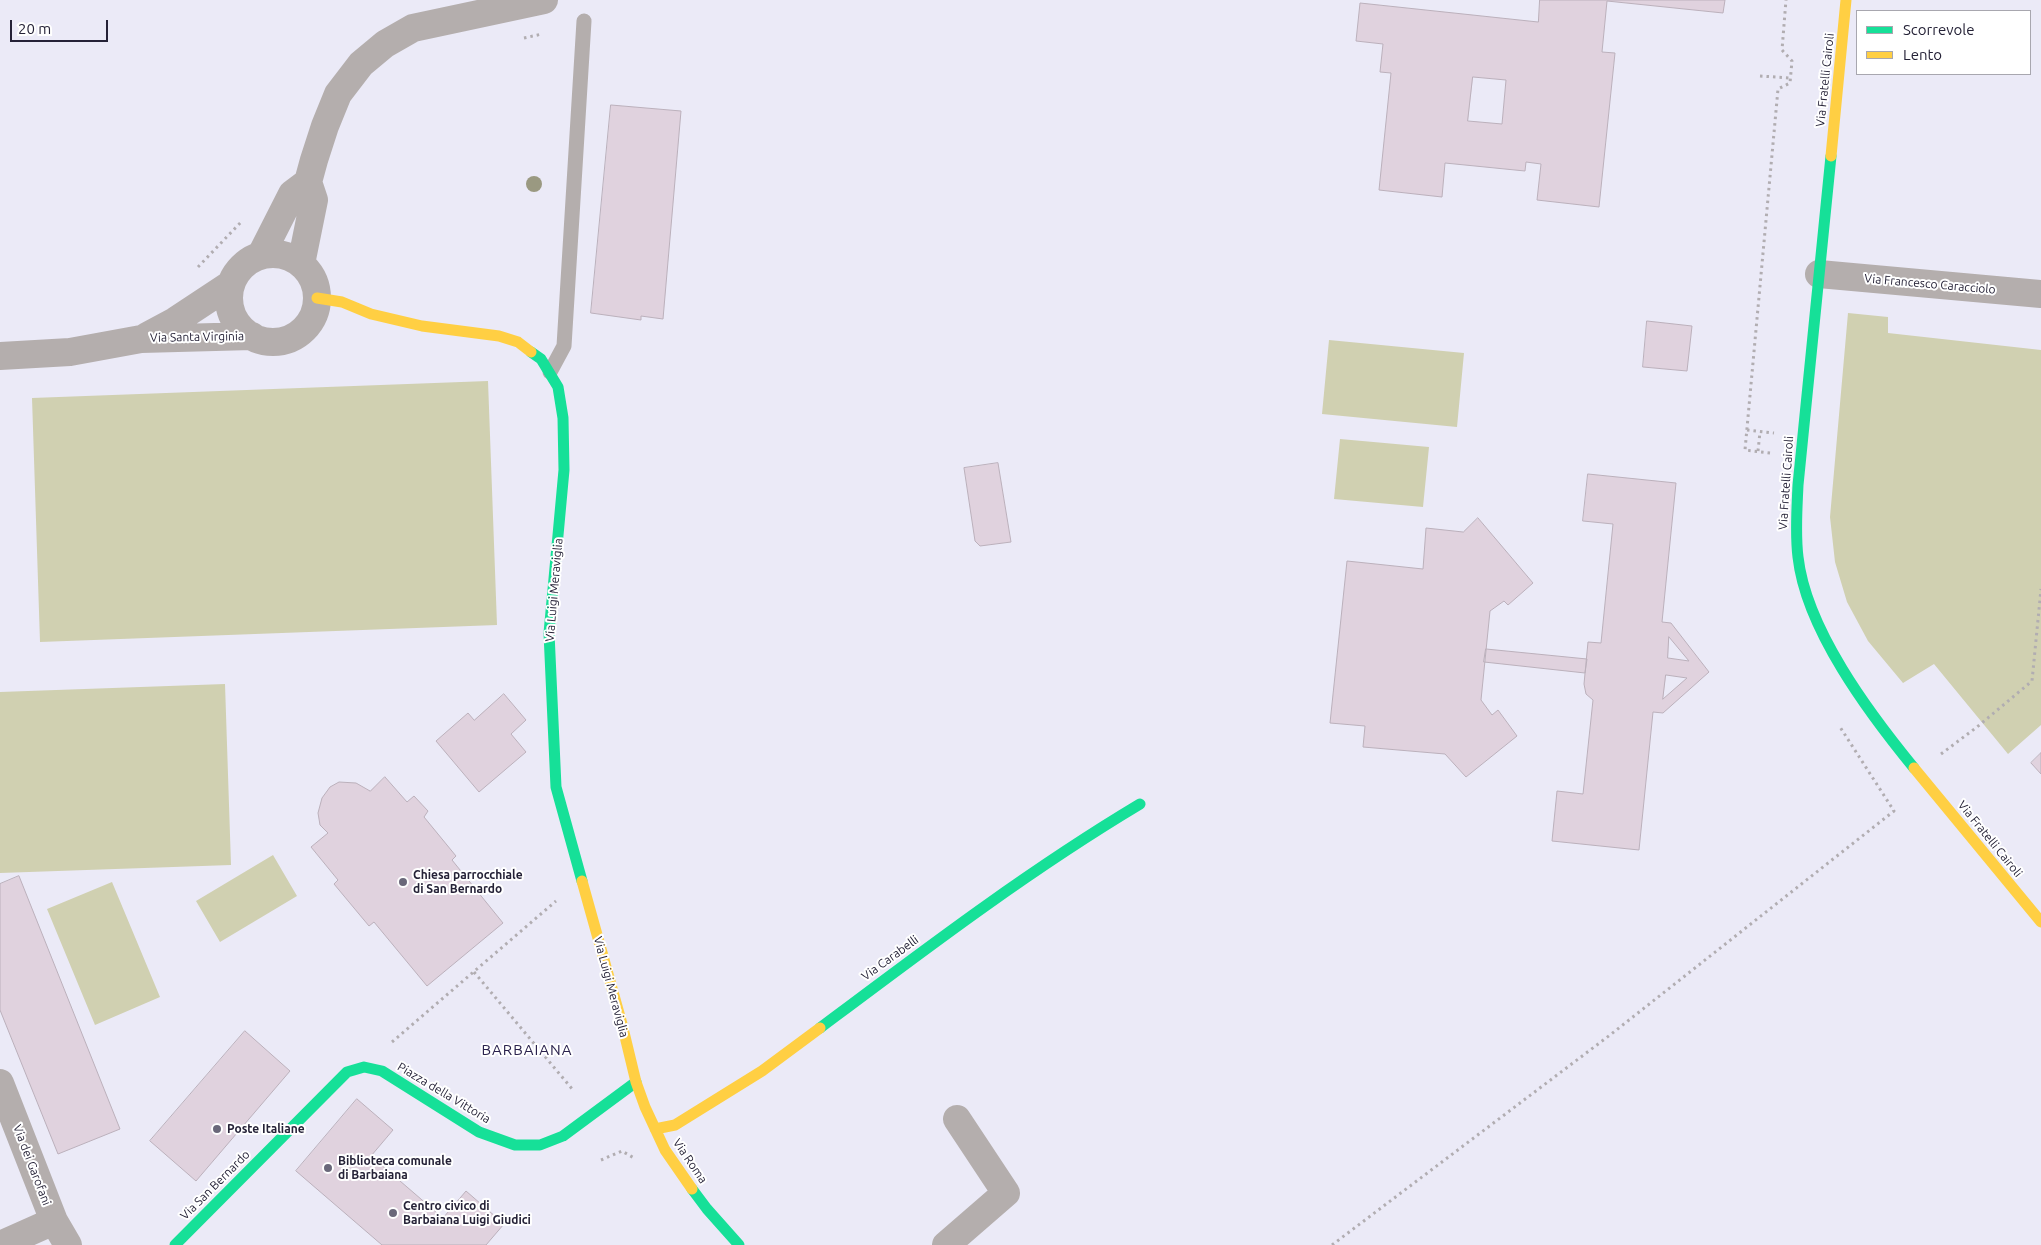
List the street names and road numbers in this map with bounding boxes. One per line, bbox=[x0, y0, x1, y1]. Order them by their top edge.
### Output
street label: Via Fratelli Cairoli bbox=[1813, 33, 1837, 127]
street label: Via Francesco Caracciolo bbox=[1864, 271, 1996, 297]
street label: Via Santa Virginia bbox=[150, 329, 244, 345]
street label: Via Fratelli Cairoli bbox=[1776, 436, 1796, 530]
street label: Via Luigi Meraviglia bbox=[542, 538, 566, 642]
street label: Via Fratelli Cairoli bbox=[1955, 798, 2025, 880]
street label: Via Carabelli bbox=[859, 933, 921, 983]
street label: Via Luigi Meraviglia bbox=[591, 935, 631, 1039]
street label: Piazza della Vittoria bbox=[395, 1060, 493, 1126]
street label: Via dei Garofani bbox=[10, 1123, 54, 1207]
street label: Via Roma bbox=[670, 1136, 710, 1186]
street label: Via San Bernardo bbox=[177, 1147, 253, 1223]

